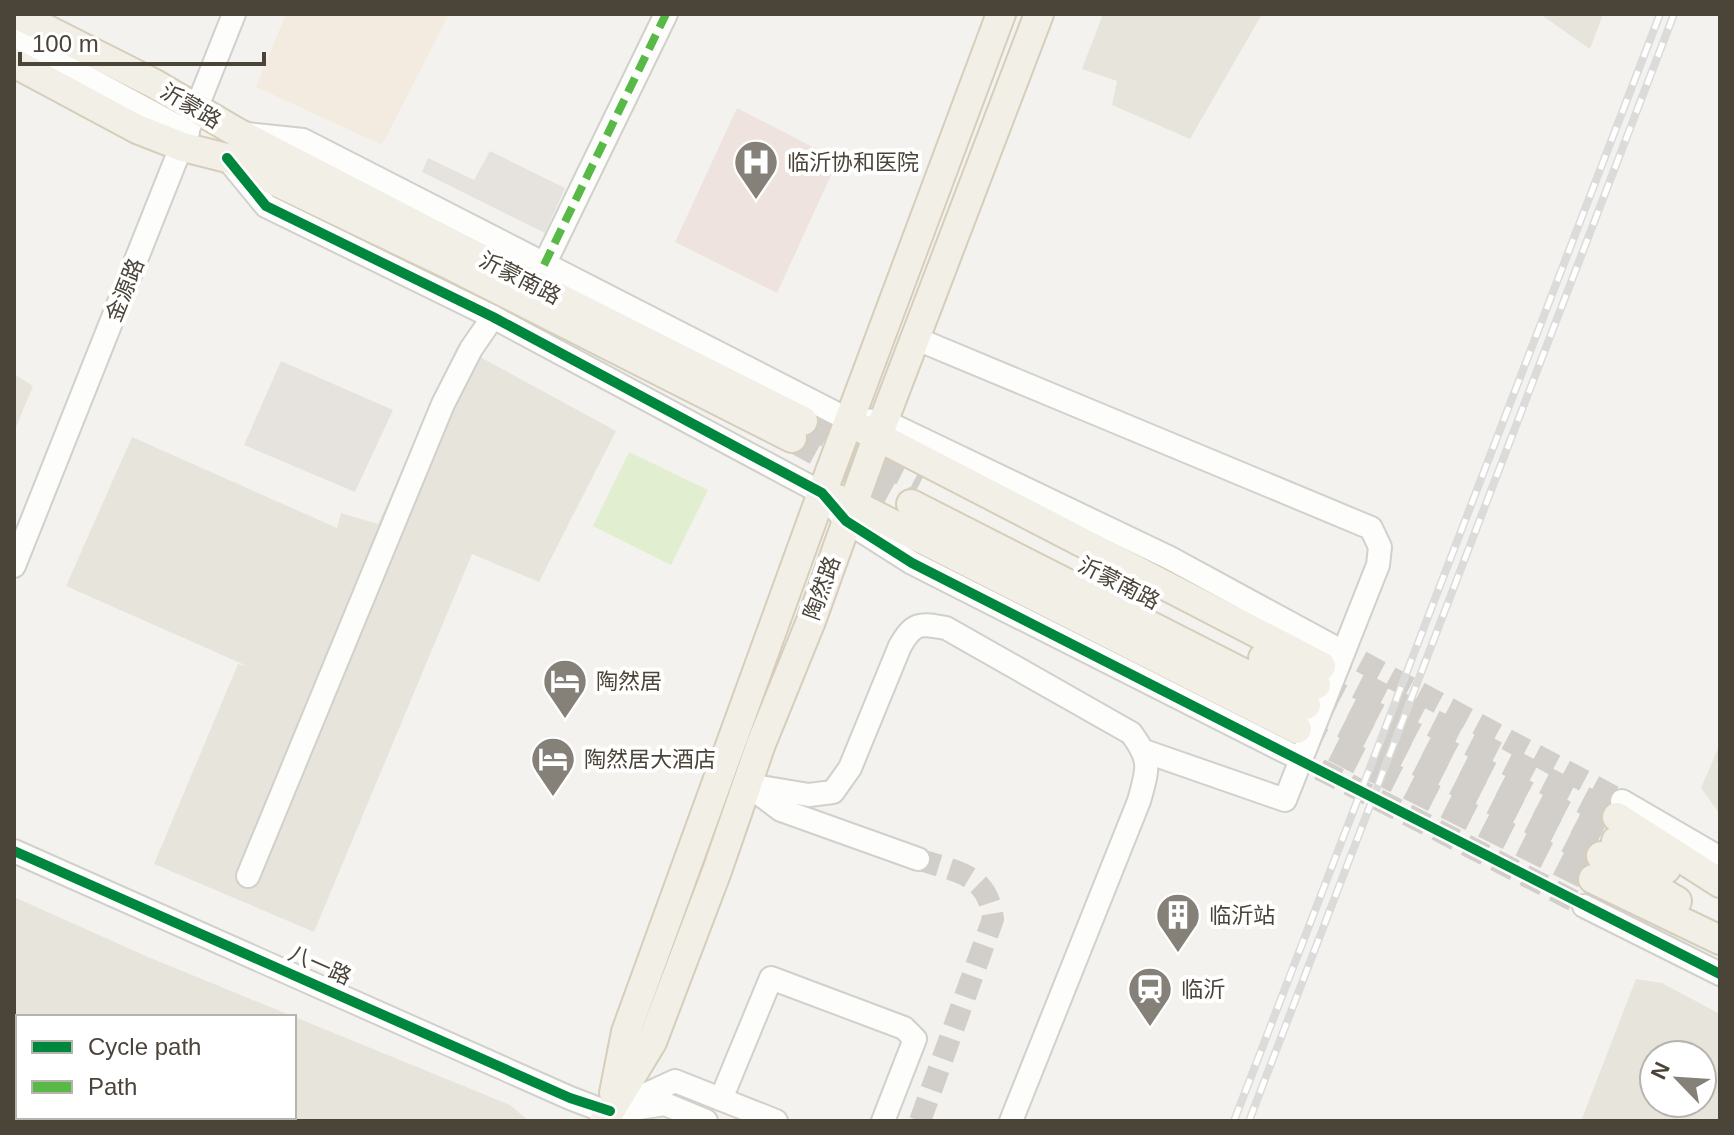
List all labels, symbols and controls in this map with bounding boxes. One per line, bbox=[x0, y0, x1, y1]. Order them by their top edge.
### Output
scale bar bbox=[20, 16, 264, 66]
text: 100 m bbox=[32, 30, 99, 57]
street label: 沂蒙路 bbox=[156, 78, 226, 134]
hospital icon: 临沂协和医院 bbox=[732, 138, 780, 201]
place label: 临沂协和医院 bbox=[787, 150, 919, 175]
street label: 沂蒙南路 bbox=[475, 247, 565, 309]
street label: 金源路 bbox=[101, 255, 149, 325]
street label: 沂蒙南路 bbox=[1074, 552, 1164, 614]
street label: 陶然路 bbox=[799, 553, 845, 623]
hotel icon: 陶然居 bbox=[541, 657, 589, 720]
place label: 陶然居 bbox=[596, 669, 662, 694]
hotel icon: 陶然居大酒店 bbox=[529, 735, 577, 798]
place label: 陶然居大酒店 bbox=[584, 747, 716, 772]
building icon: 临沂站 bbox=[1154, 891, 1202, 954]
place label: 临沂站 bbox=[1209, 903, 1275, 928]
street label: 八一路 bbox=[285, 940, 355, 990]
station icon: 临沂 bbox=[1126, 965, 1174, 1028]
place label: 临沂 bbox=[1181, 977, 1225, 1002]
legend bbox=[16, 1015, 296, 1119]
text: Cycle path bbox=[88, 1033, 201, 1060]
north arrow bbox=[1638, 1039, 1718, 1119]
text: N bbox=[1646, 1058, 1675, 1083]
text: Path bbox=[88, 1073, 137, 1100]

